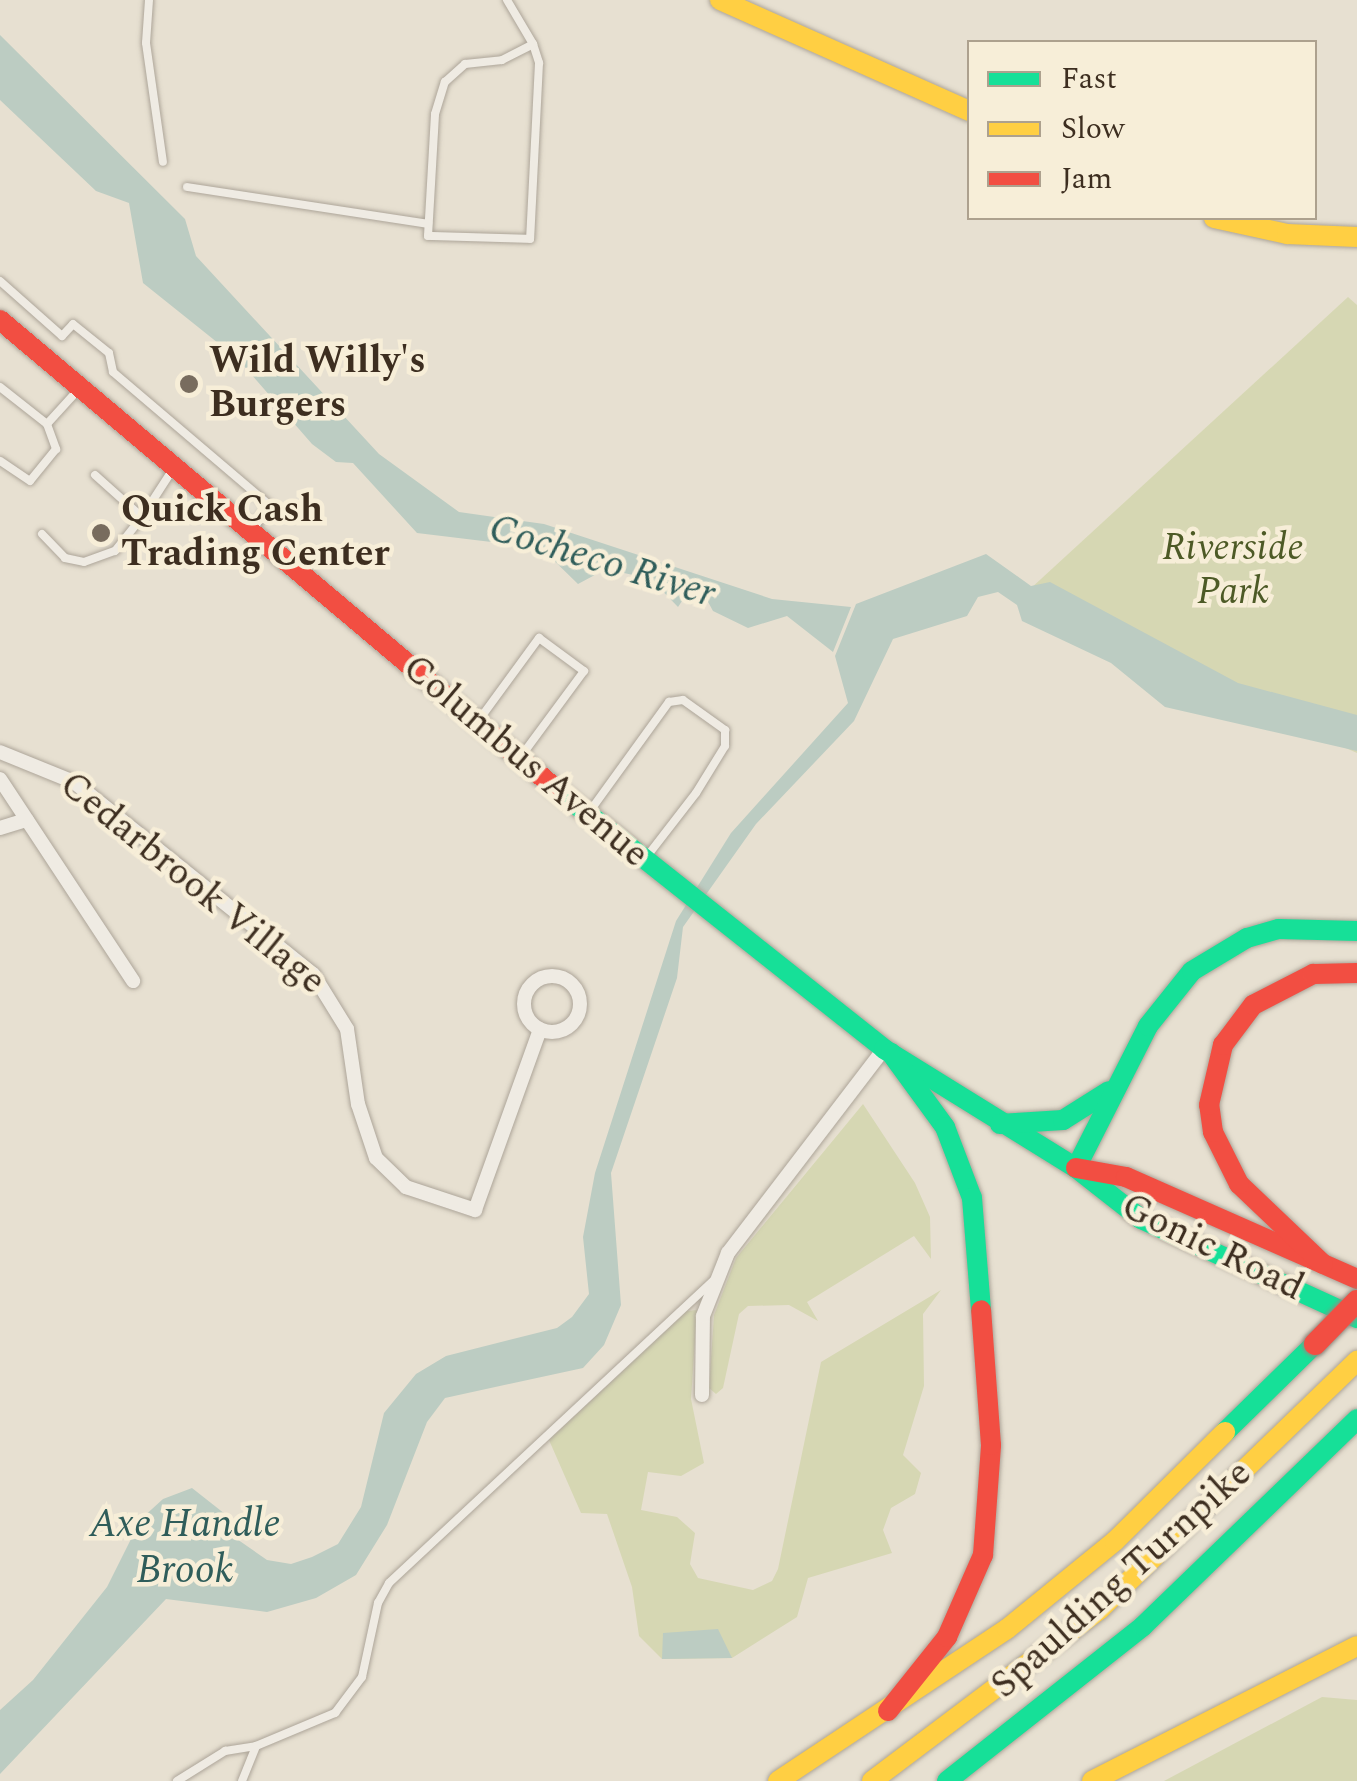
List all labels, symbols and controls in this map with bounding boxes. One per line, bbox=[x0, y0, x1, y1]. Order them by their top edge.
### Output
legend bbox=[967, 40, 1317, 220]
text: Fast bbox=[1061, 56, 1117, 102]
text: Slow bbox=[1061, 106, 1125, 152]
text: Jam bbox=[1061, 156, 1112, 202]
place label: Wild Willy's Burgers bbox=[209, 339, 426, 428]
marker: Wild Willy's Burgers bbox=[178, 373, 200, 395]
place label: Quick Cash Trading Center bbox=[121, 488, 390, 578]
water label: Cocheco River bbox=[483, 505, 721, 619]
marker: Quick Cash Trading Center bbox=[90, 522, 112, 544]
park label: Riverside Park bbox=[1162, 526, 1304, 616]
street label: Columbus Avenue bbox=[393, 646, 657, 878]
street label: Cedarbrook Village bbox=[50, 763, 334, 1005]
street label: Gonic Road bbox=[1114, 1184, 1310, 1312]
street label: Spaulding Turnpike bbox=[983, 1451, 1261, 1709]
water label: Axe Handle Brook bbox=[89, 1501, 281, 1595]

